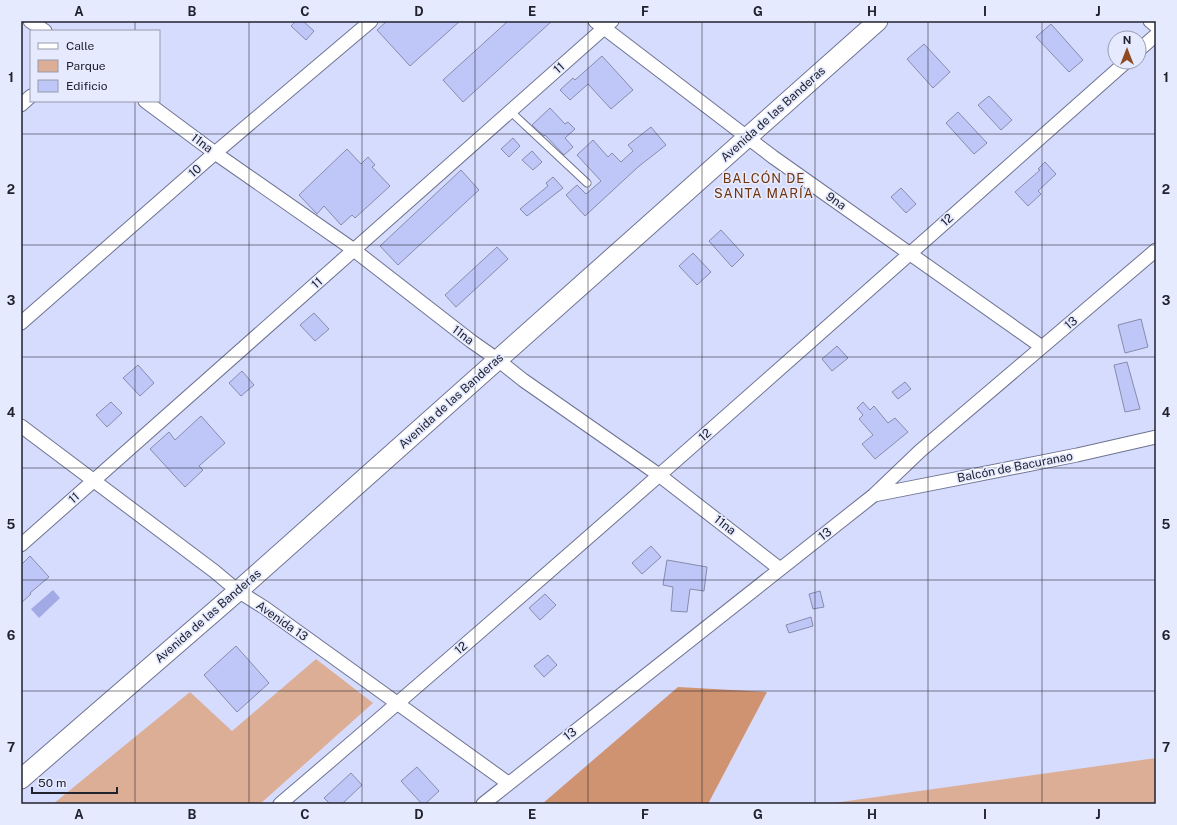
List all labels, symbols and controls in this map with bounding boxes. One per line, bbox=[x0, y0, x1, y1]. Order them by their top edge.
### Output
text: A bbox=[74, 4, 84, 19]
text: B bbox=[188, 4, 197, 19]
text: C bbox=[300, 4, 310, 19]
text: D bbox=[414, 4, 424, 19]
text: E bbox=[528, 4, 536, 19]
text: F bbox=[641, 4, 649, 19]
text: G bbox=[753, 4, 763, 19]
text: H bbox=[867, 4, 877, 19]
text: I bbox=[983, 4, 987, 19]
text: J bbox=[1095, 4, 1101, 19]
legend bbox=[30, 30, 160, 102]
north arrow bbox=[1107, 30, 1147, 70]
text: N bbox=[1123, 34, 1131, 46]
text: Calle bbox=[66, 39, 95, 53]
text: Parque bbox=[66, 59, 106, 73]
street label: 11 bbox=[551, 60, 567, 76]
street label: Avenida de las Banderas bbox=[718, 63, 828, 165]
text: 1 bbox=[8, 70, 14, 85]
text: 1 bbox=[1163, 70, 1169, 85]
text: Edificio bbox=[66, 79, 108, 93]
street label: 11na bbox=[188, 130, 216, 156]
street label: 10 bbox=[186, 162, 204, 180]
district label: BALCÓN DE SANTA MARÍA bbox=[714, 170, 814, 201]
text: 2 bbox=[7, 182, 15, 197]
text: 2 bbox=[1162, 182, 1170, 197]
street label: 9na bbox=[823, 189, 849, 213]
street label: 12 bbox=[938, 211, 956, 229]
street label: 11 bbox=[309, 275, 325, 291]
text: 3 bbox=[7, 293, 16, 308]
text: 3 bbox=[1162, 293, 1171, 308]
street label: 13 bbox=[1062, 314, 1080, 332]
street label: 11na bbox=[449, 322, 477, 348]
street label: Avenida de las Banderas bbox=[396, 350, 506, 452]
text: 4 bbox=[7, 405, 16, 420]
text: 4 bbox=[1162, 405, 1171, 420]
street label: 12 bbox=[696, 426, 714, 444]
street label: Balcón de Bacuranao bbox=[956, 449, 1074, 485]
street label: 11 bbox=[66, 490, 82, 506]
street label: 11na bbox=[712, 512, 738, 538]
text: 5 bbox=[7, 517, 16, 532]
text: 5 bbox=[1162, 517, 1171, 532]
street label: 13 bbox=[816, 525, 834, 543]
street label: Avenida de las Banderas bbox=[152, 566, 264, 666]
street label: Avenida 13 bbox=[254, 598, 310, 644]
text: 6 bbox=[7, 628, 16, 643]
text: 6 bbox=[1162, 628, 1171, 643]
street label: 12 bbox=[452, 639, 470, 657]
street label: 13 bbox=[561, 725, 579, 743]
text: 7 bbox=[7, 740, 15, 755]
text: 7 bbox=[1162, 740, 1170, 755]
scale bar bbox=[32, 769, 117, 795]
text: 50 m bbox=[38, 776, 66, 790]
text: A bbox=[74, 807, 84, 822]
text: B bbox=[188, 807, 197, 822]
text: C bbox=[300, 807, 310, 822]
text: D bbox=[414, 807, 424, 822]
text: E bbox=[528, 807, 536, 822]
text: F bbox=[641, 807, 649, 822]
text: G bbox=[753, 807, 763, 822]
text: H bbox=[867, 807, 877, 822]
text: I bbox=[983, 807, 987, 822]
text: J bbox=[1095, 807, 1101, 822]

